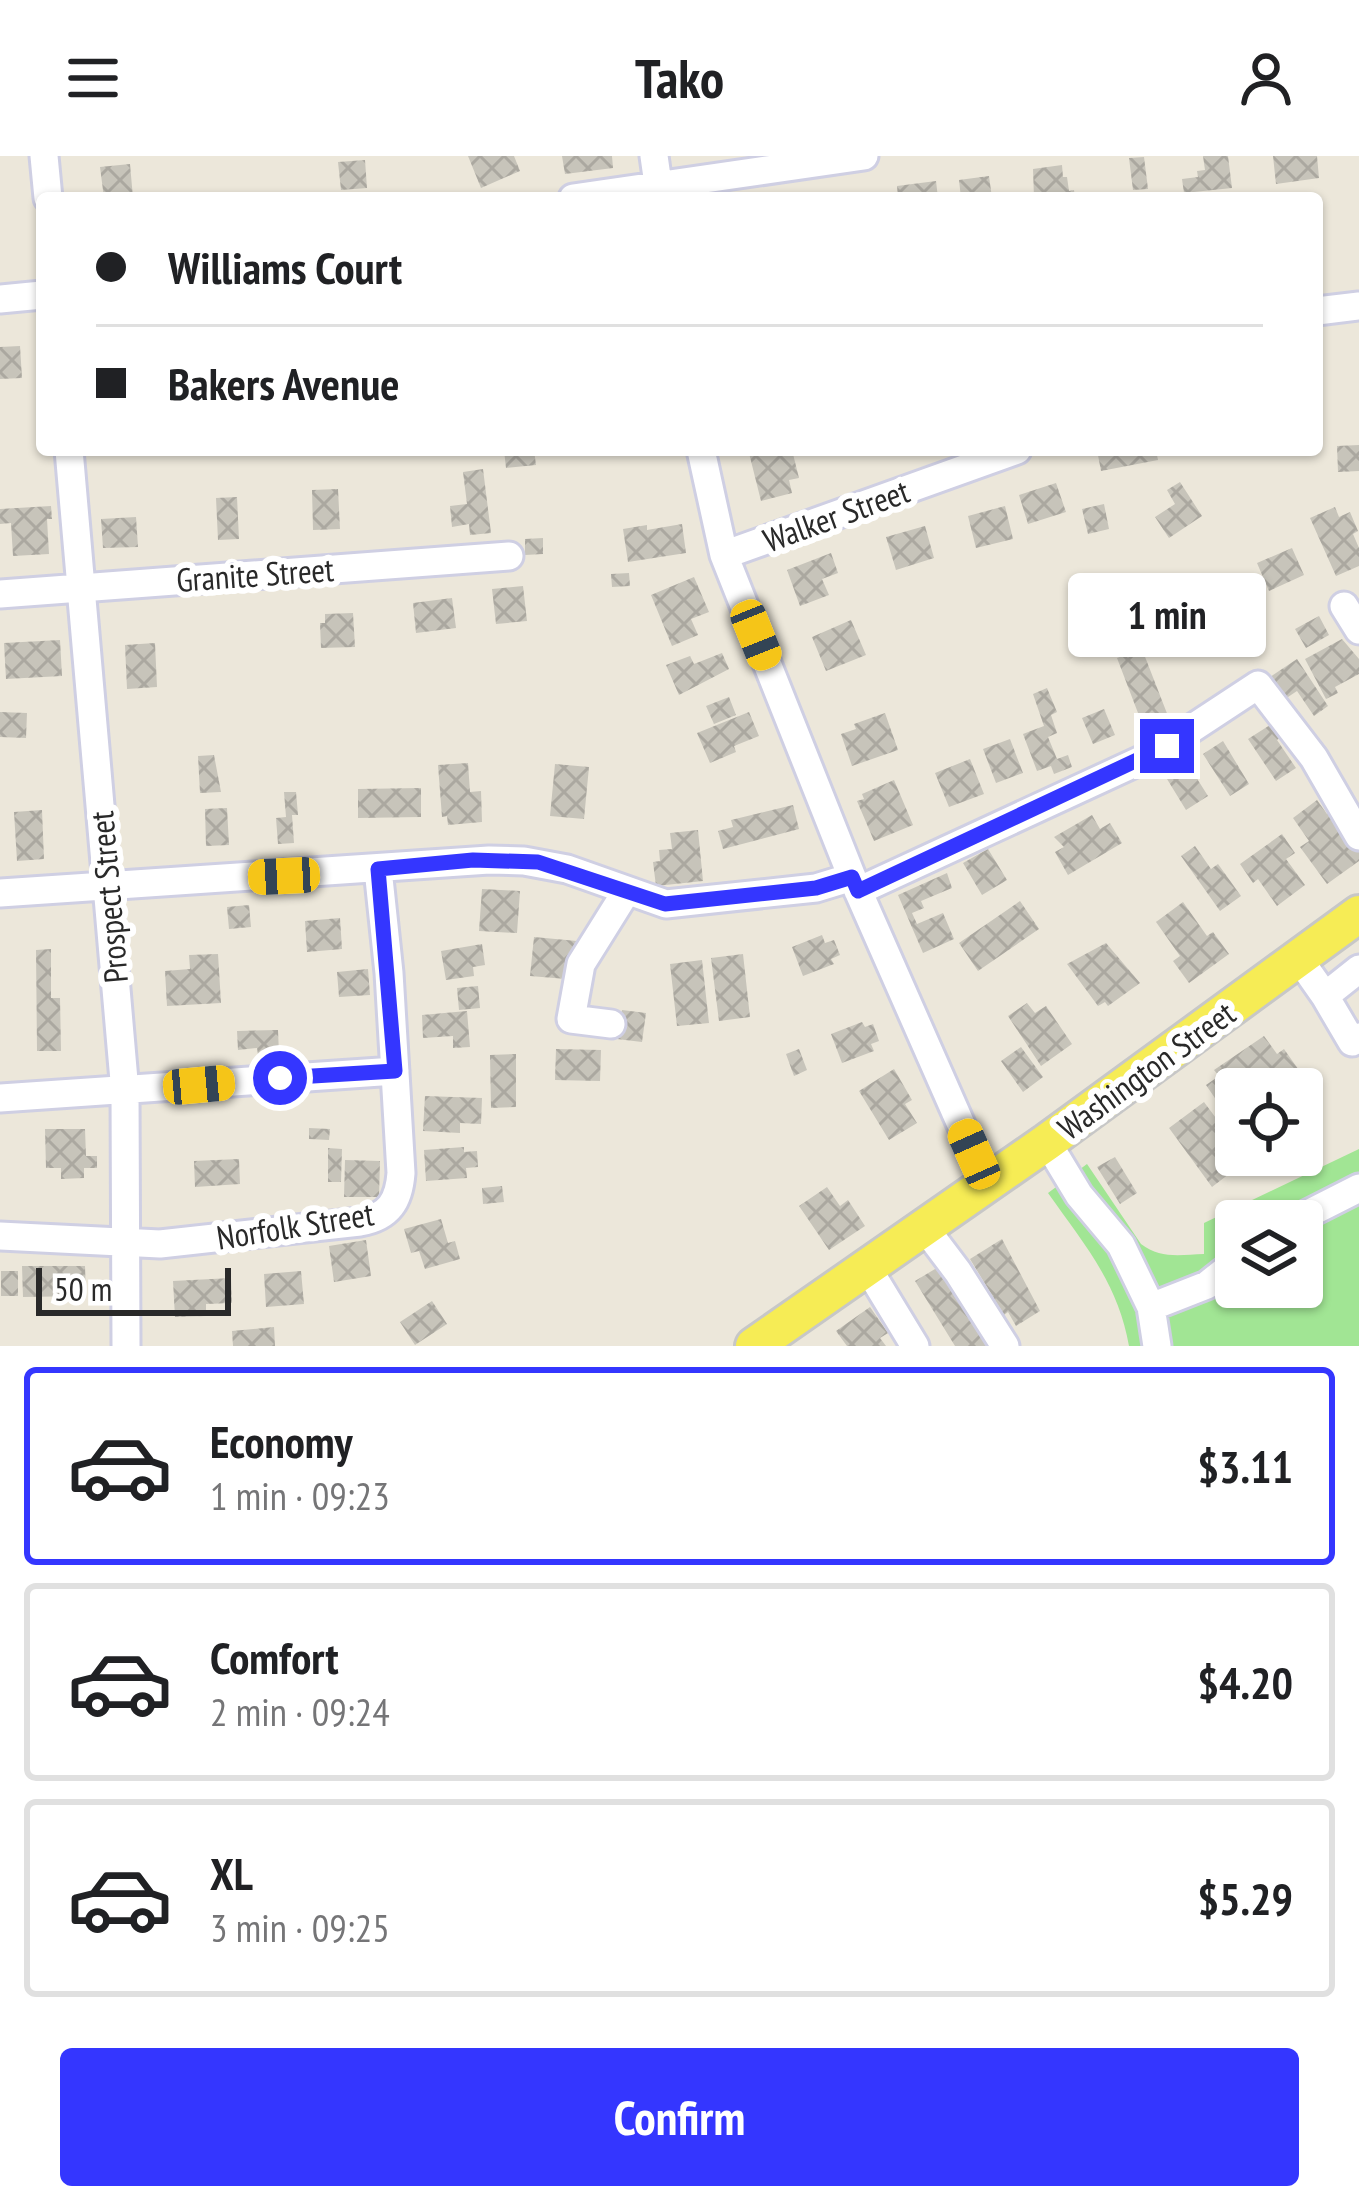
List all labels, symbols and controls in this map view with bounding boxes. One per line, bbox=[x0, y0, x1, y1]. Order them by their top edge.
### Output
text: Tako bbox=[635, 43, 724, 113]
icon: menu bbox=[60, 45, 126, 111]
icon: person bbox=[1233, 45, 1299, 111]
text: Williams Court bbox=[168, 238, 402, 296]
text: Bakers Avenue bbox=[168, 354, 399, 412]
street label: Walker Street bbox=[757, 469, 915, 561]
street label: Granite Street bbox=[175, 547, 335, 601]
callout: 1 min bbox=[1068, 572, 1266, 656]
text: 1 min bbox=[1128, 589, 1206, 640]
car bbox=[726, 595, 786, 675]
route end bbox=[1140, 719, 1194, 773]
street label: Prospect Street bbox=[79, 809, 137, 985]
car bbox=[247, 856, 321, 896]
street label: Washington Street bbox=[1049, 991, 1243, 1149]
route start bbox=[253, 1051, 307, 1105]
car bbox=[162, 1064, 236, 1106]
map controls bbox=[1215, 1068, 1323, 1308]
button: locate bbox=[1215, 1068, 1323, 1176]
car bbox=[943, 1114, 1005, 1194]
street label: Norfolk Street bbox=[213, 1191, 377, 1259]
button: layers bbox=[1215, 1200, 1323, 1308]
scale bar bbox=[36, 1262, 231, 1315]
text: 50 m bbox=[54, 1267, 112, 1310]
icon: car bbox=[66, 1412, 174, 1520]
text: Economy bbox=[210, 1412, 353, 1470]
text: $3.11 bbox=[1197, 1437, 1293, 1495]
text: 1 min · 09:23 bbox=[210, 1470, 390, 1521]
icon: car bbox=[66, 1628, 174, 1736]
text: Comfort bbox=[210, 1628, 339, 1686]
text: $4.20 bbox=[1197, 1653, 1293, 1711]
text: 2 min · 09:24 bbox=[210, 1686, 390, 1737]
icon: car bbox=[66, 1844, 174, 1952]
text: XL bbox=[210, 1844, 253, 1902]
text: $5.29 bbox=[1197, 1869, 1293, 1927]
text: 3 min · 09:25 bbox=[210, 1902, 390, 1953]
button: Confirm bbox=[60, 2048, 1299, 2186]

